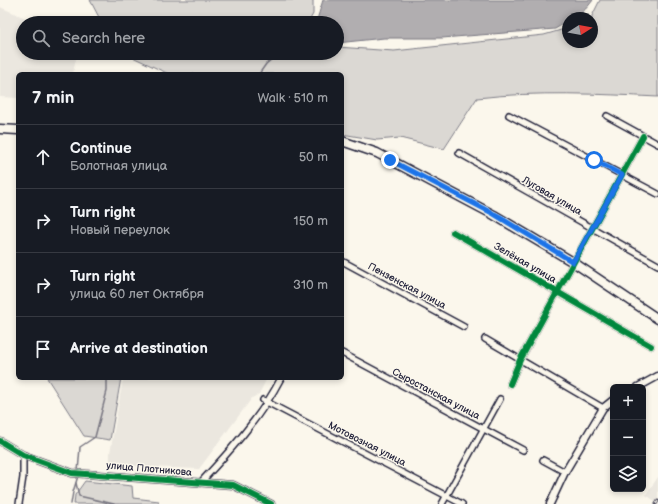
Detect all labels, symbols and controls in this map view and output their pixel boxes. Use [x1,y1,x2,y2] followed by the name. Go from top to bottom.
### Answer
[562,12,598,48] north arrow
[16,16,344,60] search box
[30,27,52,49] icon: search
[62,29,145,48] text: Search here
[32,88,74,108] text: 7 min
[257,90,328,106] text: Walk · 510 m
[70,139,132,158] text: Continue
[32,146,54,168] icon: ahead
[299,149,328,165] text: 50 m
[381,151,399,169] route end
[585,151,603,169] route start
[70,158,167,174] text: Болотная улица
[519,174,584,218] street label: Луговая улица
[70,203,135,222] text: Turn right
[32,210,54,232] icon: right
[294,213,328,229] text: 150 m
[70,222,170,238] text: Новый переулок
[492,240,558,286] street label: Зелёная улица
[366,260,448,312] street label: Пензенская улица
[70,267,135,286] text: Turn right
[32,274,54,296] icon: right
[293,277,328,293] text: 310 m
[70,286,204,302] text: улица 60 лет Октября
[32,338,54,360] icon: arrive
[70,339,208,358] text: Arrive at destination
[390,366,482,422] street label: Сыростанская улица
[610,384,646,492] map controls
[610,384,646,420] button: +
[326,419,408,469] street label: Мотовозная улица
[610,420,646,456] button: −
[610,456,646,492] button: layers
[106,459,192,479] street label: улица Плотникова

